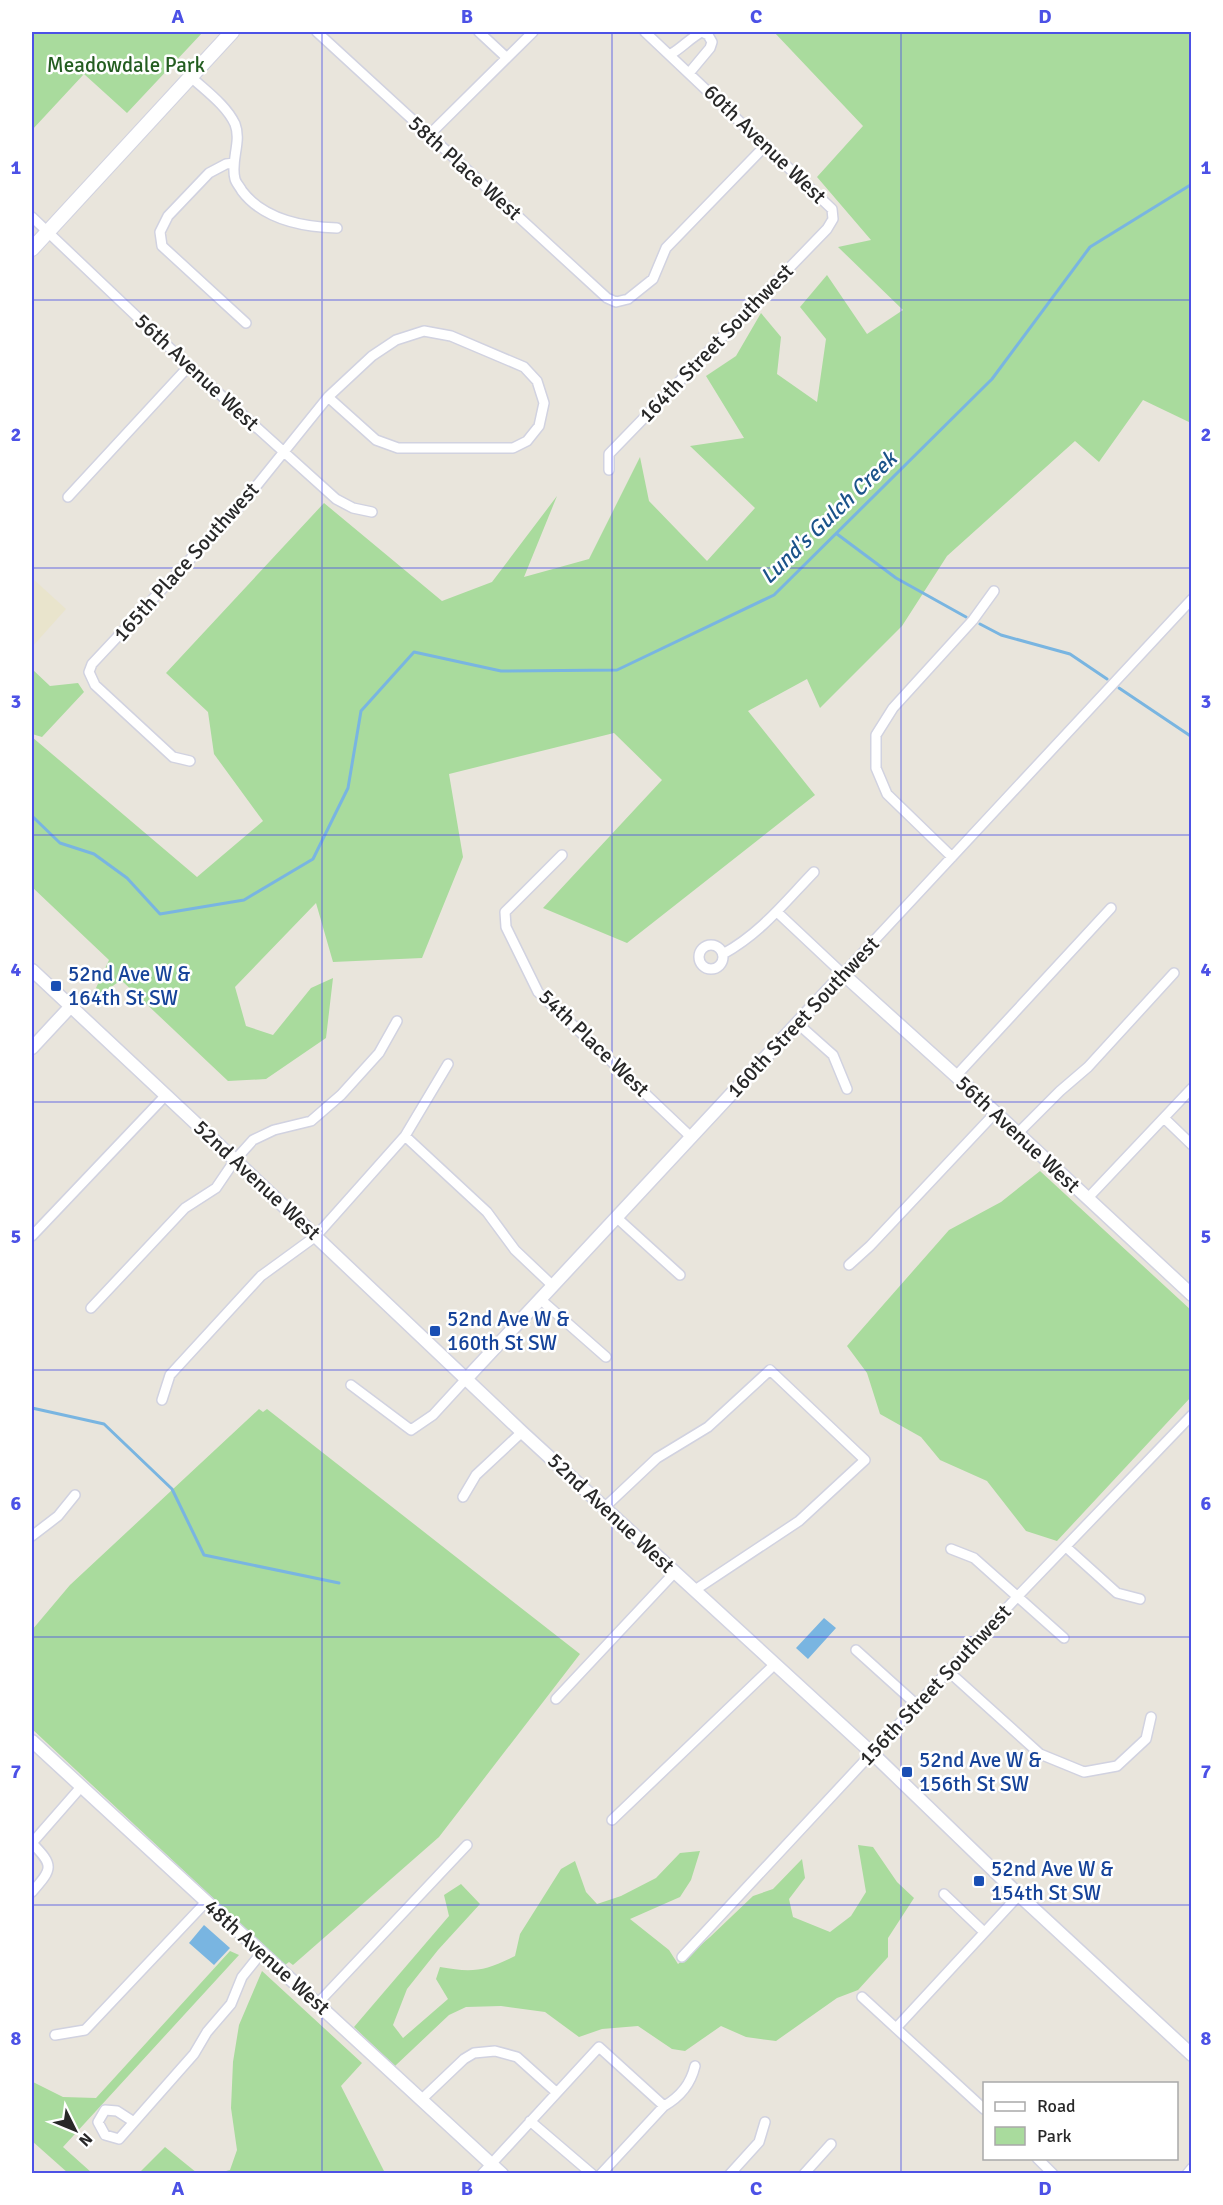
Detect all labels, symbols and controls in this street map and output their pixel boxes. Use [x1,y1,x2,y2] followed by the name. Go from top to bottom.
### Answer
[172,4,185,29] text: A
[461,4,473,29] text: B
[750,4,762,29] text: C
[1038,4,1052,29] text: D
[47,52,206,78] park label: Meadowdale Park
[698,79,832,209] street label: 60th Avenue West
[403,110,527,226] street label: 58th Place West
[11,155,22,180] text: 1
[1201,155,1212,180] text: 1
[633,258,799,428] street label: 164th Street Southwest
[129,308,265,436] street label: 56th Avenue West
[11,422,21,447] text: 2
[1201,422,1211,447] text: 2
[754,444,904,589] water label: Lund's Gulch Creek
[108,477,264,647] street label: 165th Place Southwest
[11,689,21,714] text: 3
[1201,689,1211,714] text: 3
[721,931,885,1103] street label: 160th Street Southwest
[11,957,22,982] text: 4
[1201,957,1212,982] text: 4
[68,961,190,1011] place label: 52nd Ave W & 164th St SW
[49,979,63,993] marker: 52nd Ave W & 164th St SW
[533,984,655,1102] street label: 54th Place West
[950,1070,1086,1198] street label: 56th Avenue West
[188,1114,326,1246] street label: 52nd Avenue West
[11,1224,21,1249] text: 5
[1201,1224,1211,1249] text: 5
[447,1306,569,1356] place label: 52nd Ave W & 160th St SW
[428,1324,442,1338] marker: 52nd Ave W & 160th St SW
[542,1447,680,1579] street label: 52nd Avenue West
[11,1491,22,1516] text: 6
[1201,1491,1212,1516] text: 6
[853,1599,1017,1771] street label: 156th Street Southwest
[919,1747,1041,1797] place label: 52nd Ave W & 156th St SW
[11,1759,22,1784] text: 7
[1201,1759,1212,1784] text: 7
[900,1765,914,1779] marker: 52nd Ave W & 156th St SW
[991,1856,1113,1906] place label: 52nd Ave W & 154th St SW
[972,1874,986,1888] marker: 52nd Ave W & 154th St SW
[199,1894,335,2020] street label: 48th Avenue West
[11,2026,22,2051] text: 8
[1201,2026,1212,2051] text: 8
[983,2082,1178,2160] legend
[1037,2095,1076,2117] text: Road
[45,2100,105,2160] north arrow
[1037,2125,1072,2147] text: Park
[74,2129,96,2150] text: N
[172,2176,185,2201] text: A
[461,2176,473,2201] text: B
[750,2176,762,2201] text: C
[1038,2176,1052,2201] text: D

